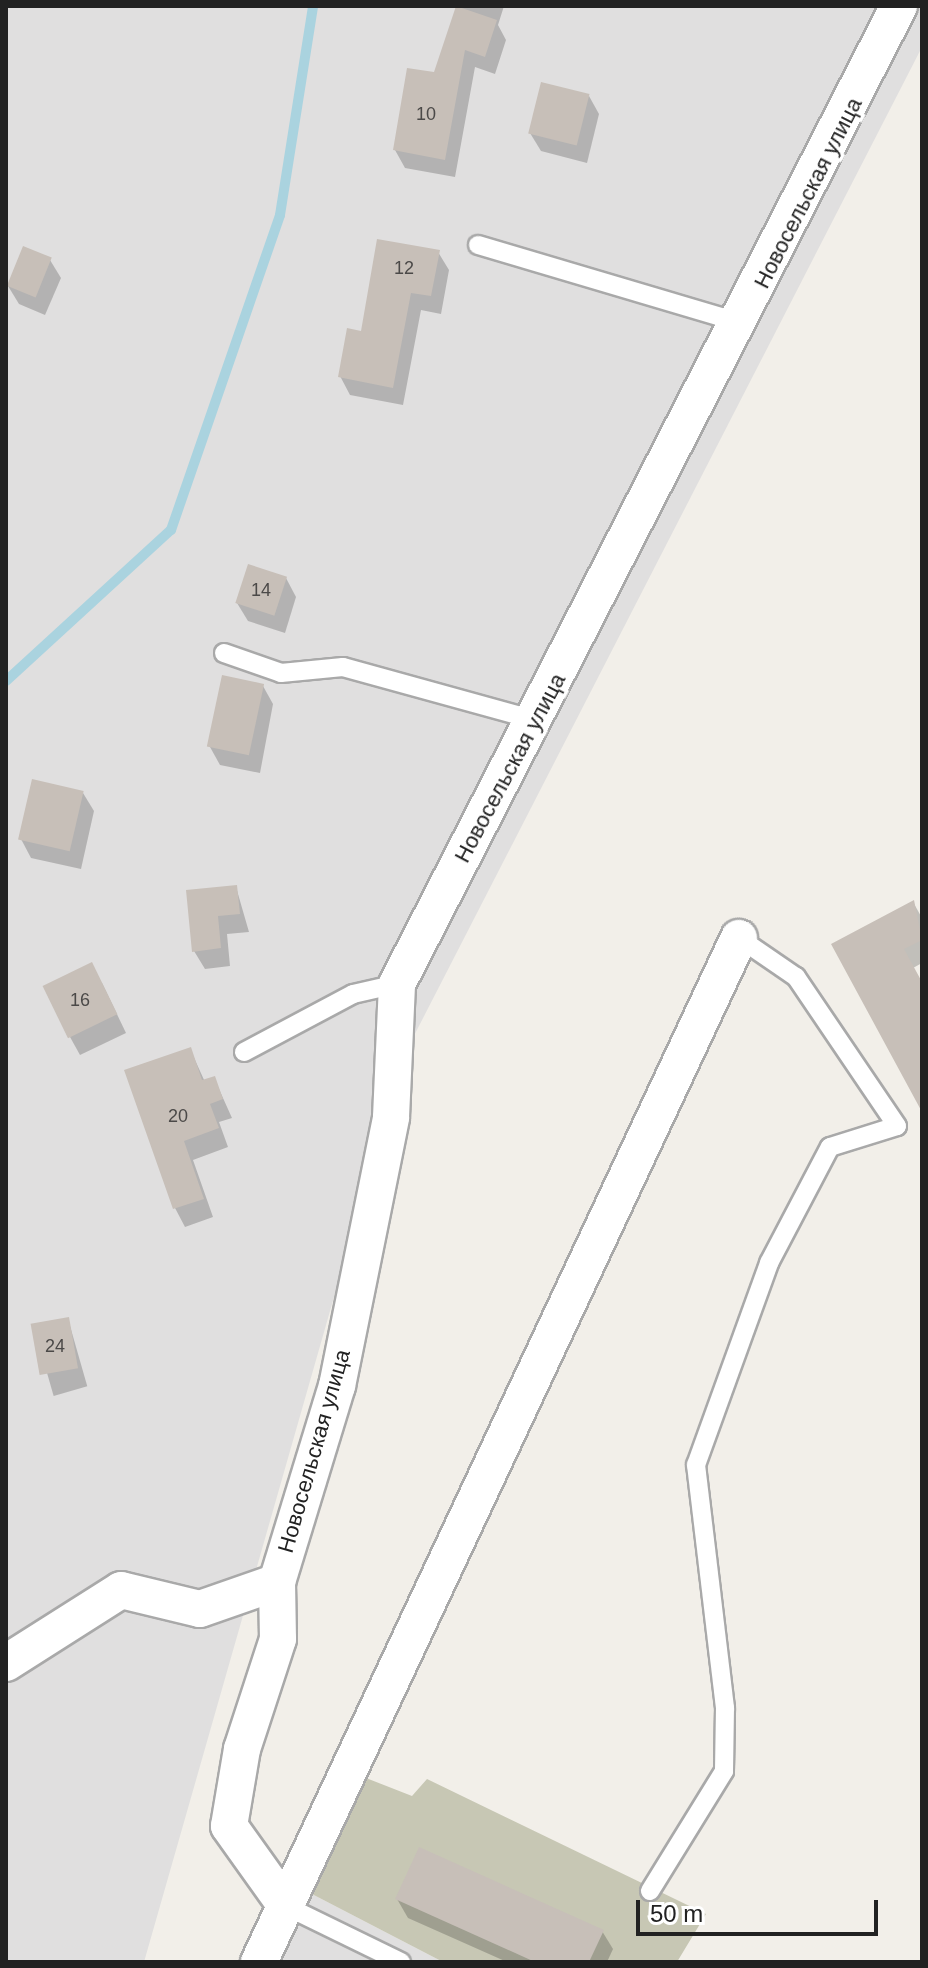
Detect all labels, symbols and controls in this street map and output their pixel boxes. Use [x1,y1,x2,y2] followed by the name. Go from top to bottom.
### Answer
[748,93,868,293] street label: Новосельская улица
[416,103,436,125] house number: 10
[394,257,414,279] house number: 12
[251,579,271,601] house number: 14
[449,669,571,867] street label: Новосельская улица
[70,989,90,1011] house number: 16
[168,1105,188,1127] house number: 20
[45,1335,65,1357] house number: 24
[272,1346,356,1556] street label: Новосельская улица
[640,1884,882,1934] scale bar
[650,1900,703,1927] text: 50 m

